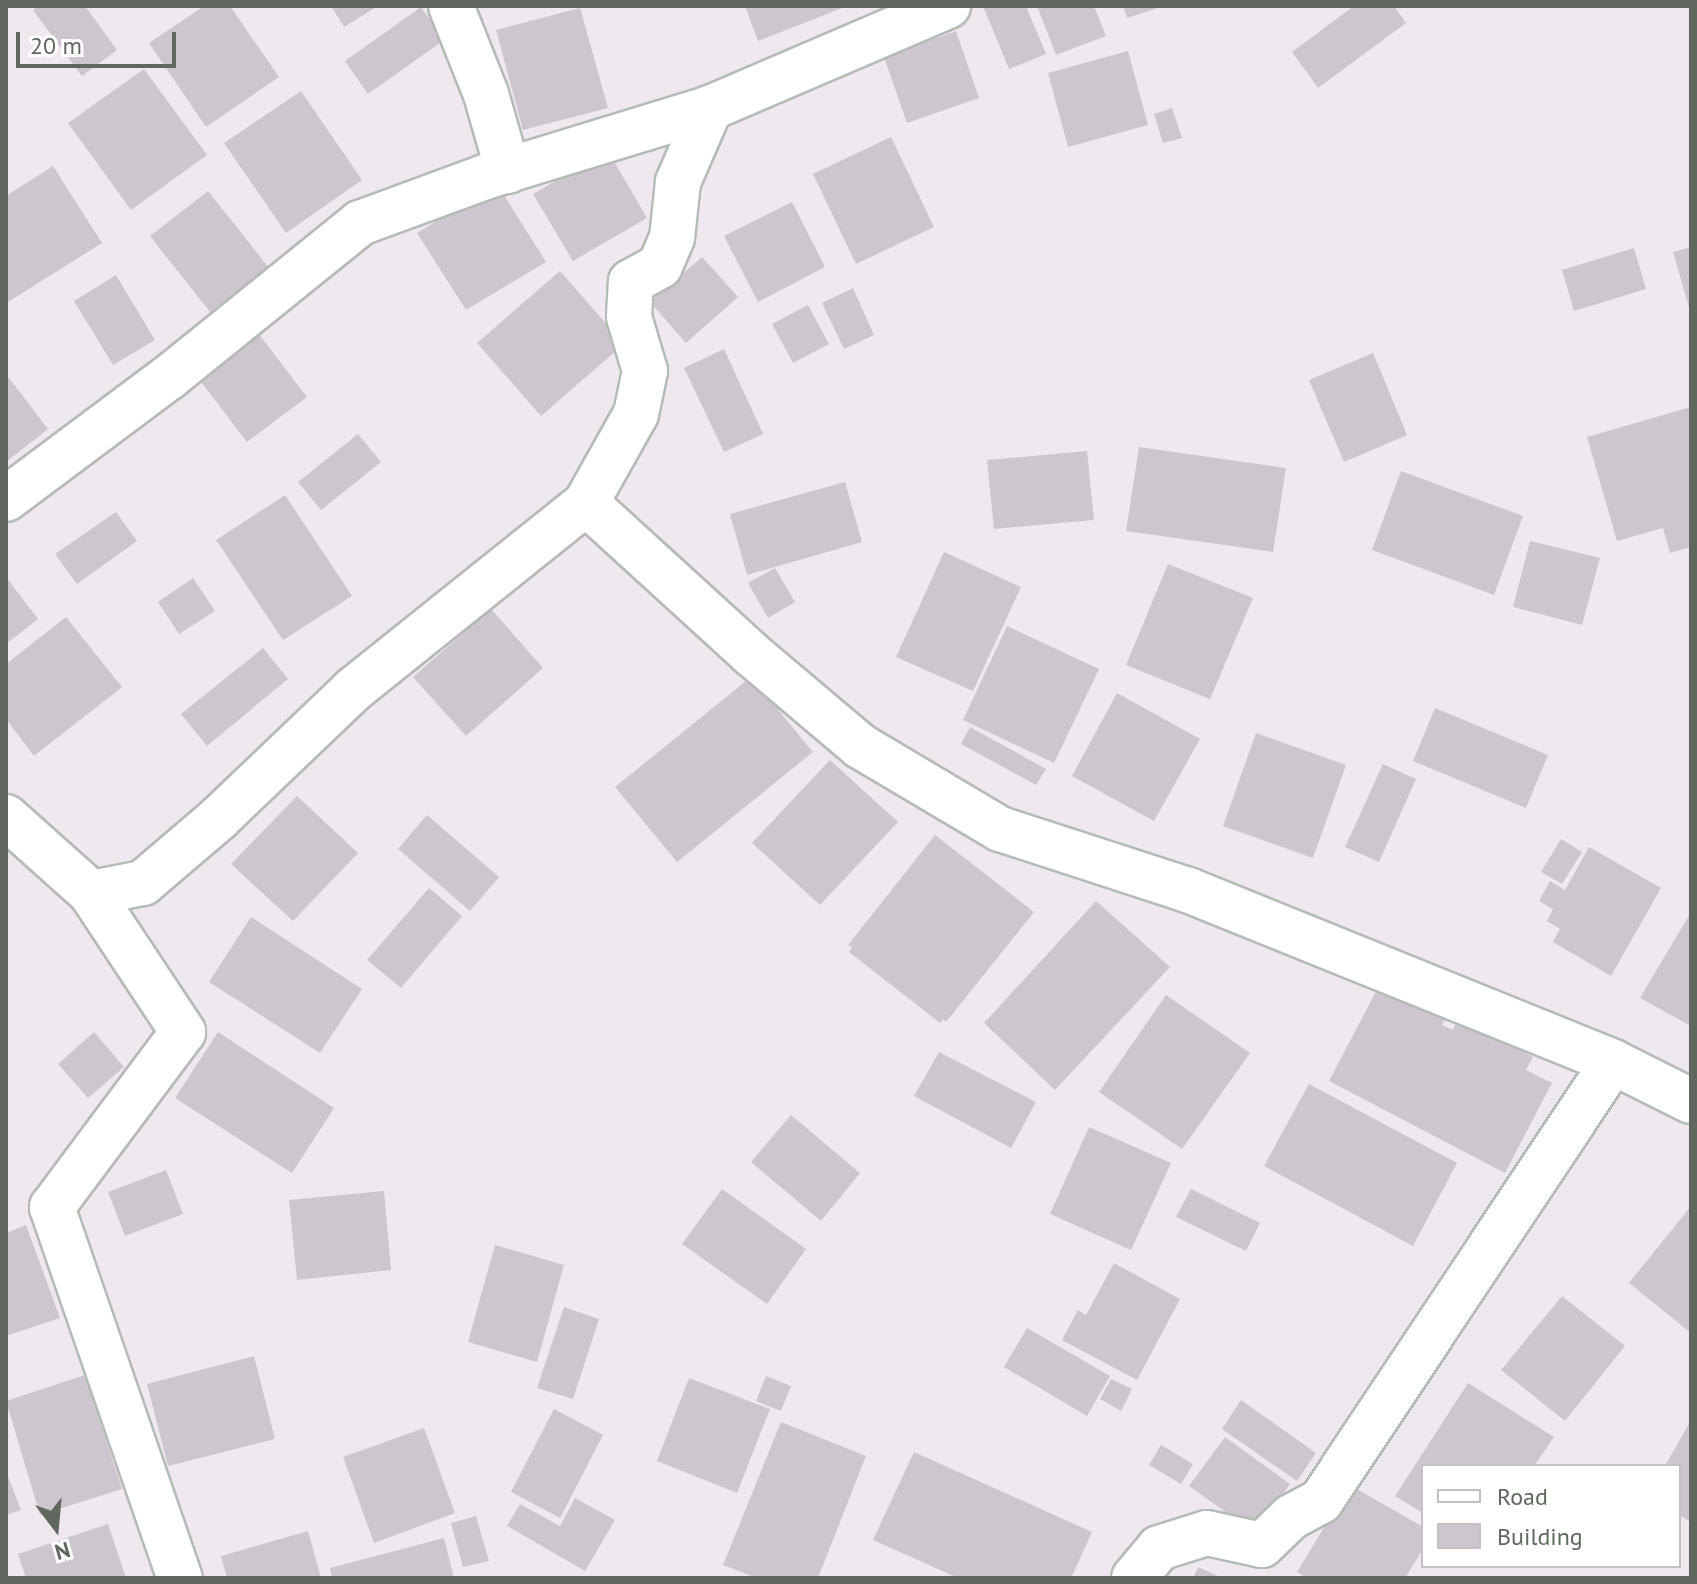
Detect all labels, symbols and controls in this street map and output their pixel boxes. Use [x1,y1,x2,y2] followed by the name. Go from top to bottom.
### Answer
[20,16,180,66] scale bar
[30,30,82,61] text: 20 m
[1421,1464,1681,1568] legend
[1497,1481,1548,1512] text: Road
[16,1488,96,1568] north arrow
[1497,1521,1583,1552] text: Building
[52,1536,73,1567] text: N

